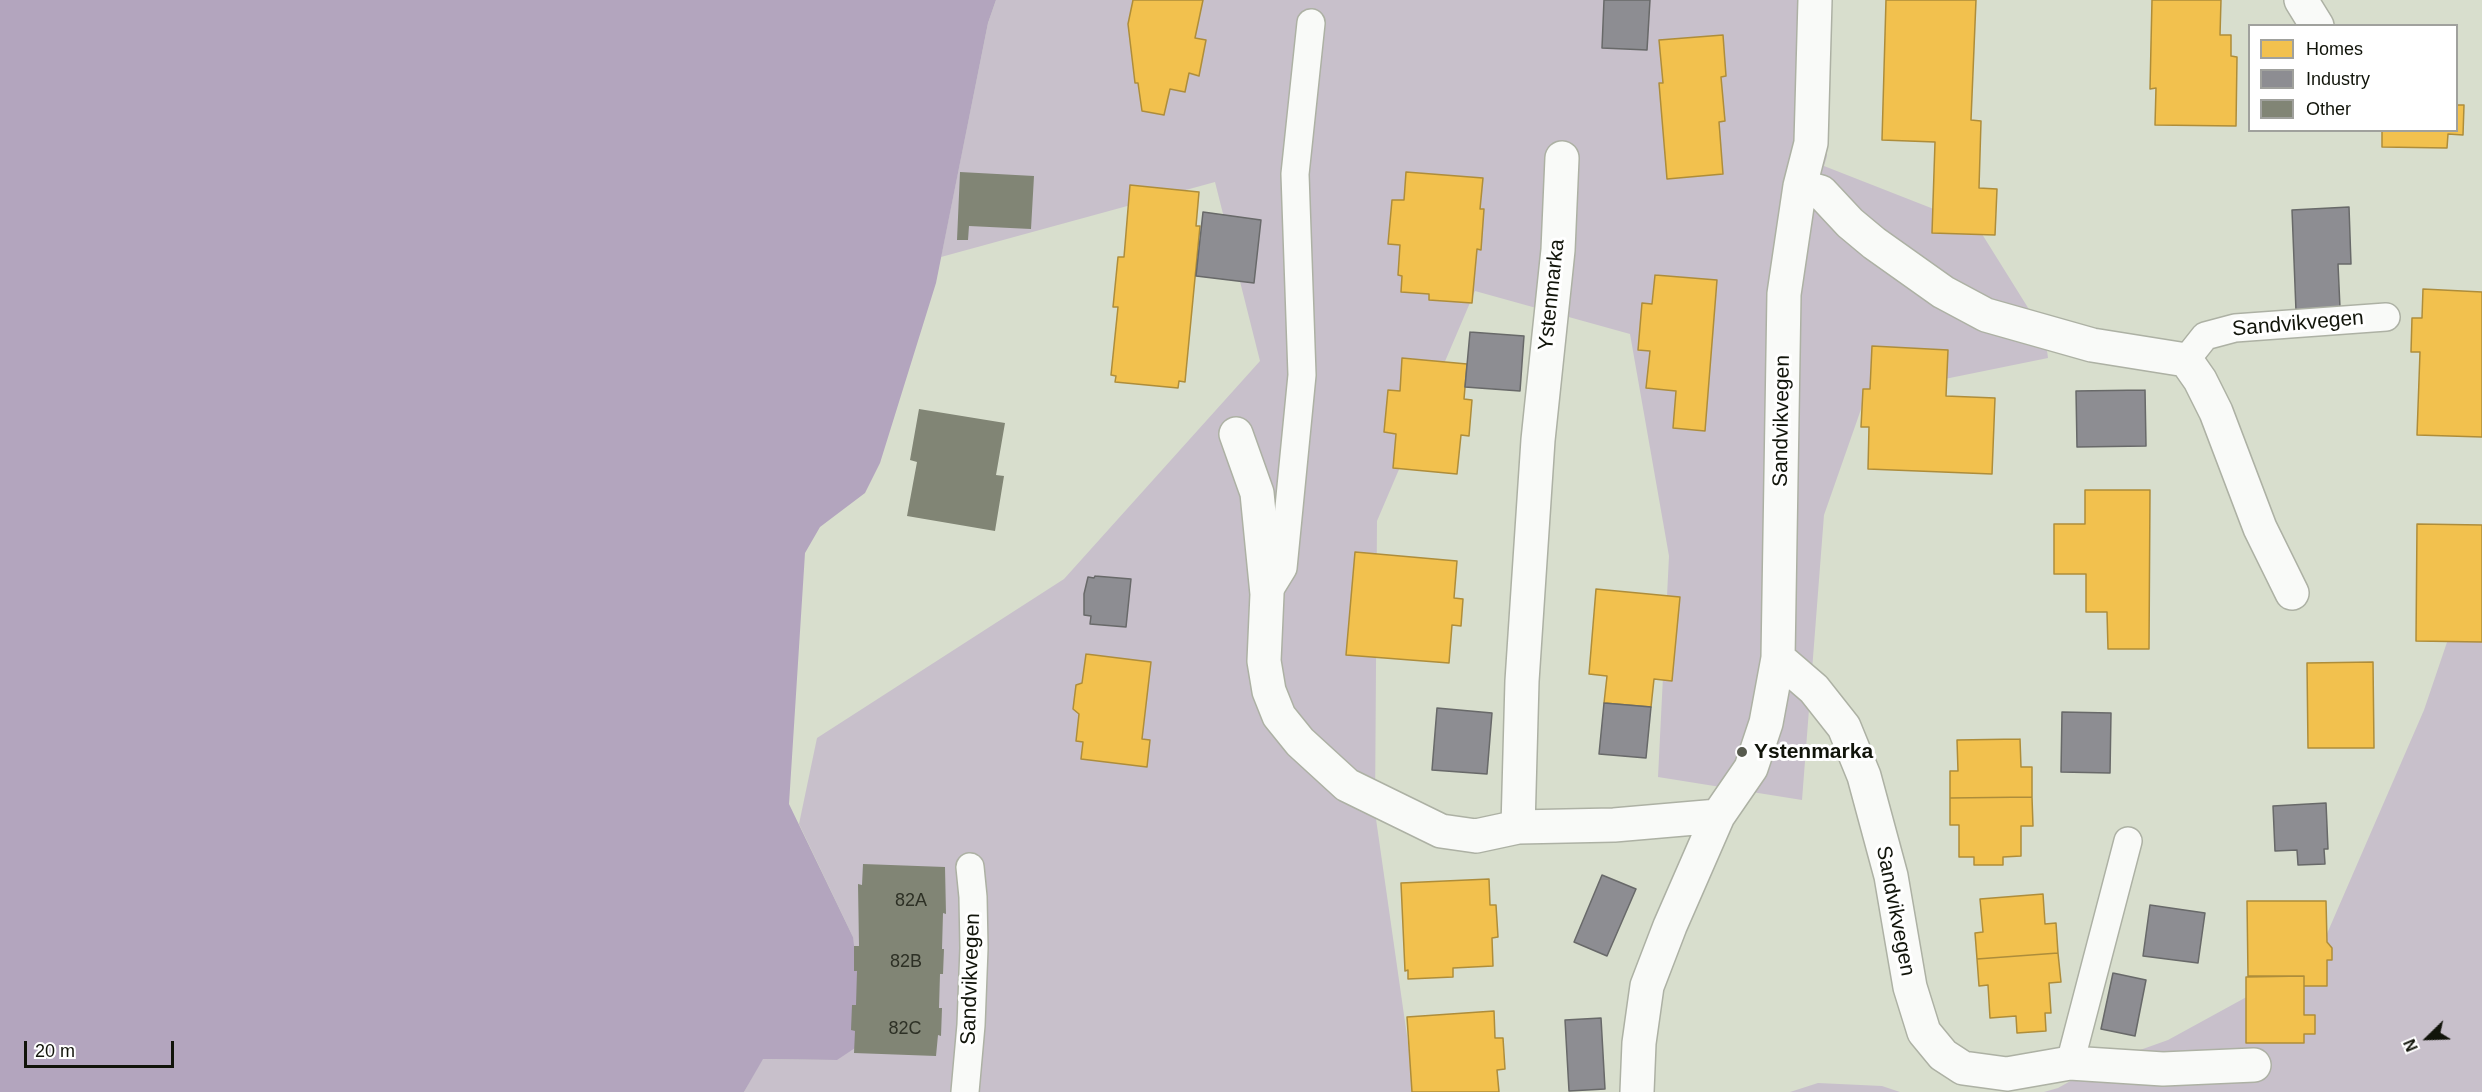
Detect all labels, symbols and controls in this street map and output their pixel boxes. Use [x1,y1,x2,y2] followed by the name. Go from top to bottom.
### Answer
[2248,24,2458,132] legend
[2306,39,2363,59] text: Homes
[2306,69,2370,89] text: Industry
[2306,99,2351,119] text: Other
[1534,238,1570,352] street label: Ystenmarka
[2231,306,2365,342] street label: Sandvikvegen
[1768,355,1796,487] street label: Sandvikvegen
[1754,739,1873,765] place label: Ystenmarka
[1735,745,1749,759] marker: Ystenmarka
[1870,844,1920,978] street label: Sandvikvegen
[895,890,927,912] house number: 82A
[956,913,986,1045] street label: Sandvikvegen
[890,951,922,973] house number: 82B
[2398,1008,2458,1068] north arrow
[888,1018,922,1040] house number: 82C
[27,1029,177,1067] scale bar
[2401,1037,2421,1054] text: N
[35,1041,75,1061] text: 20 m

